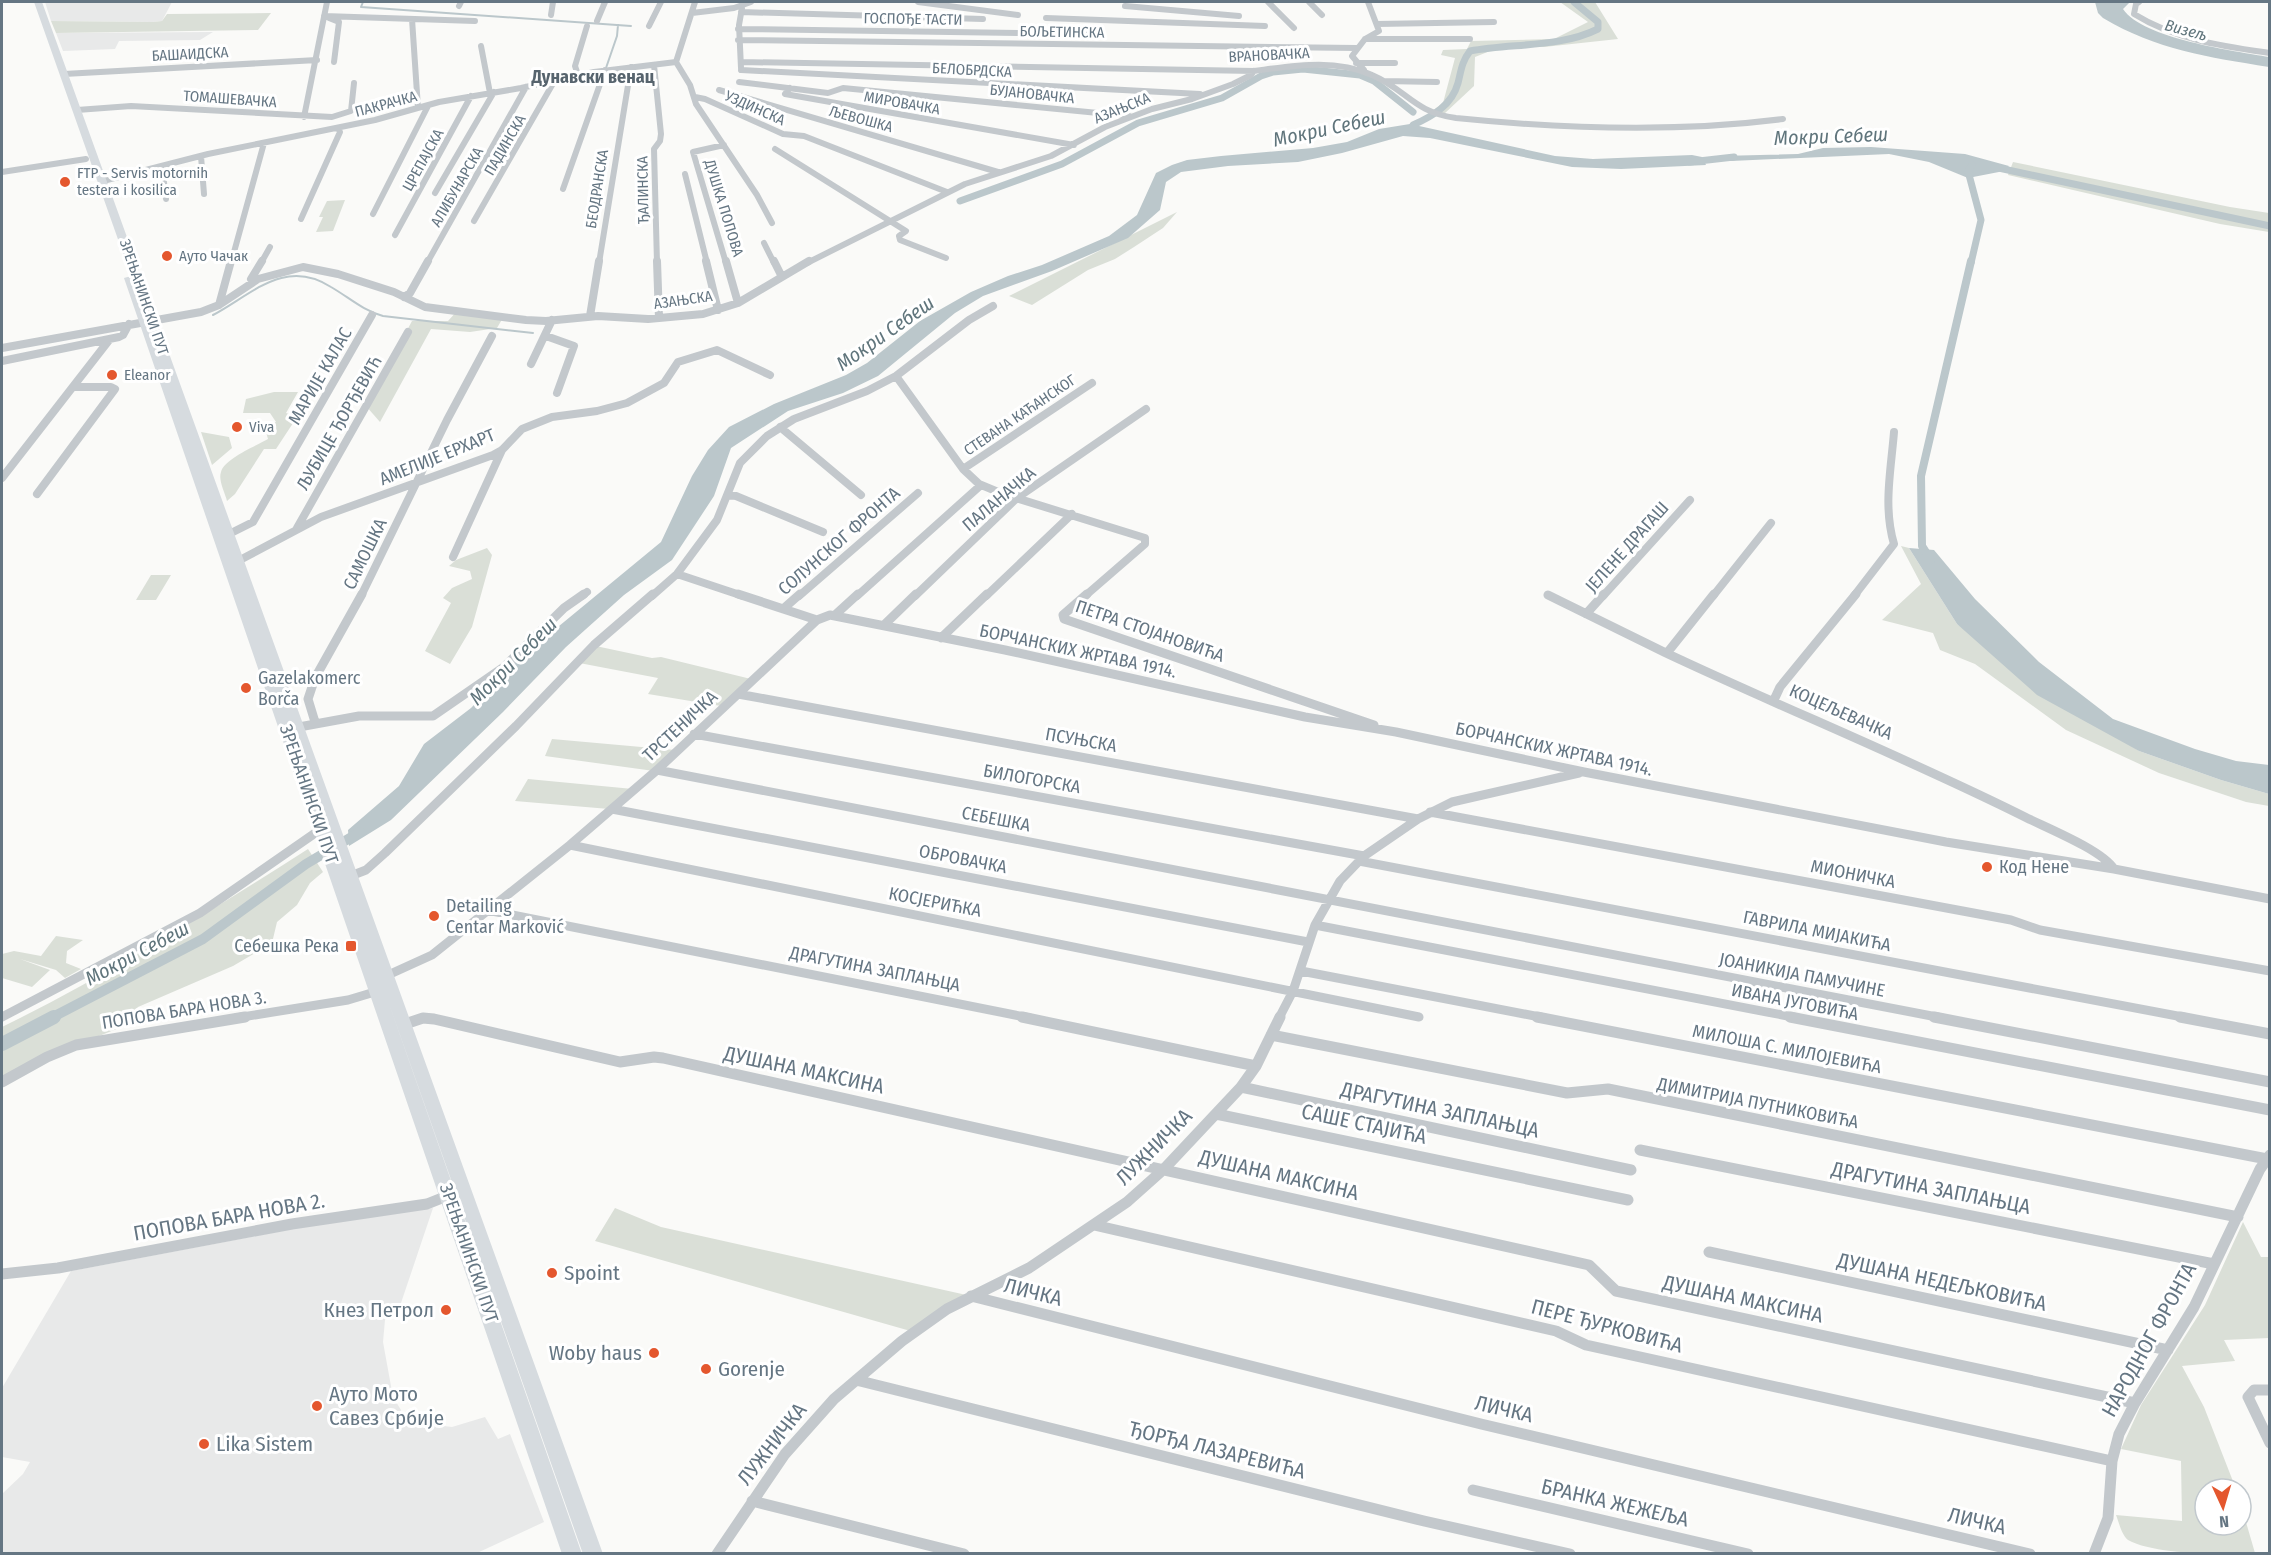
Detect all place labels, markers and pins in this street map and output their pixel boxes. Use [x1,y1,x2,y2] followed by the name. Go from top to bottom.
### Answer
[77,164,208,199] place label: FTP - Servis motornih testera i kosilica
[58,175,72,189] marker: FTP - Servis motornih testera i kosilica
[179,247,248,265] place label: Ауто Чачак
[160,249,174,263] marker: Ауто Чачак
[124,366,171,384] place label: Eleanor
[105,368,119,382] marker: Eleanor
[249,418,274,436] place label: Viva
[230,420,244,434] marker: Viva
[258,667,361,710] place label: Gazelakomerc Borča
[239,681,253,695] marker: Gazelakomerc Borča
[1999,856,2069,878] place label: Код Нене
[1980,860,1994,874] marker: Код Нене
[446,895,564,938] place label: Detailing Centar Marković
[427,909,441,923] marker: Detailing Centar Marković
[234,935,339,957] place label: Себешка Река
[344,939,358,953] marker: Себешка Река
[564,1260,620,1286] place label: Spoint
[545,1266,559,1280] marker: Spoint
[324,1297,434,1323] place label: Кнез Петрол
[439,1303,453,1317] marker: Кнез Петрол
[549,1340,642,1366] place label: Woby haus
[647,1346,661,1360] marker: Woby haus
[718,1356,785,1382] place label: Gorenje
[699,1362,713,1376] marker: Gorenje
[329,1381,444,1431] place label: Ауто Мото Савез Србије
[310,1399,324,1413] marker: Ауто Мото Савез Србије
[216,1431,313,1457] place label: Lika Sistem
[197,1437,211,1451] marker: Lika Sistem

